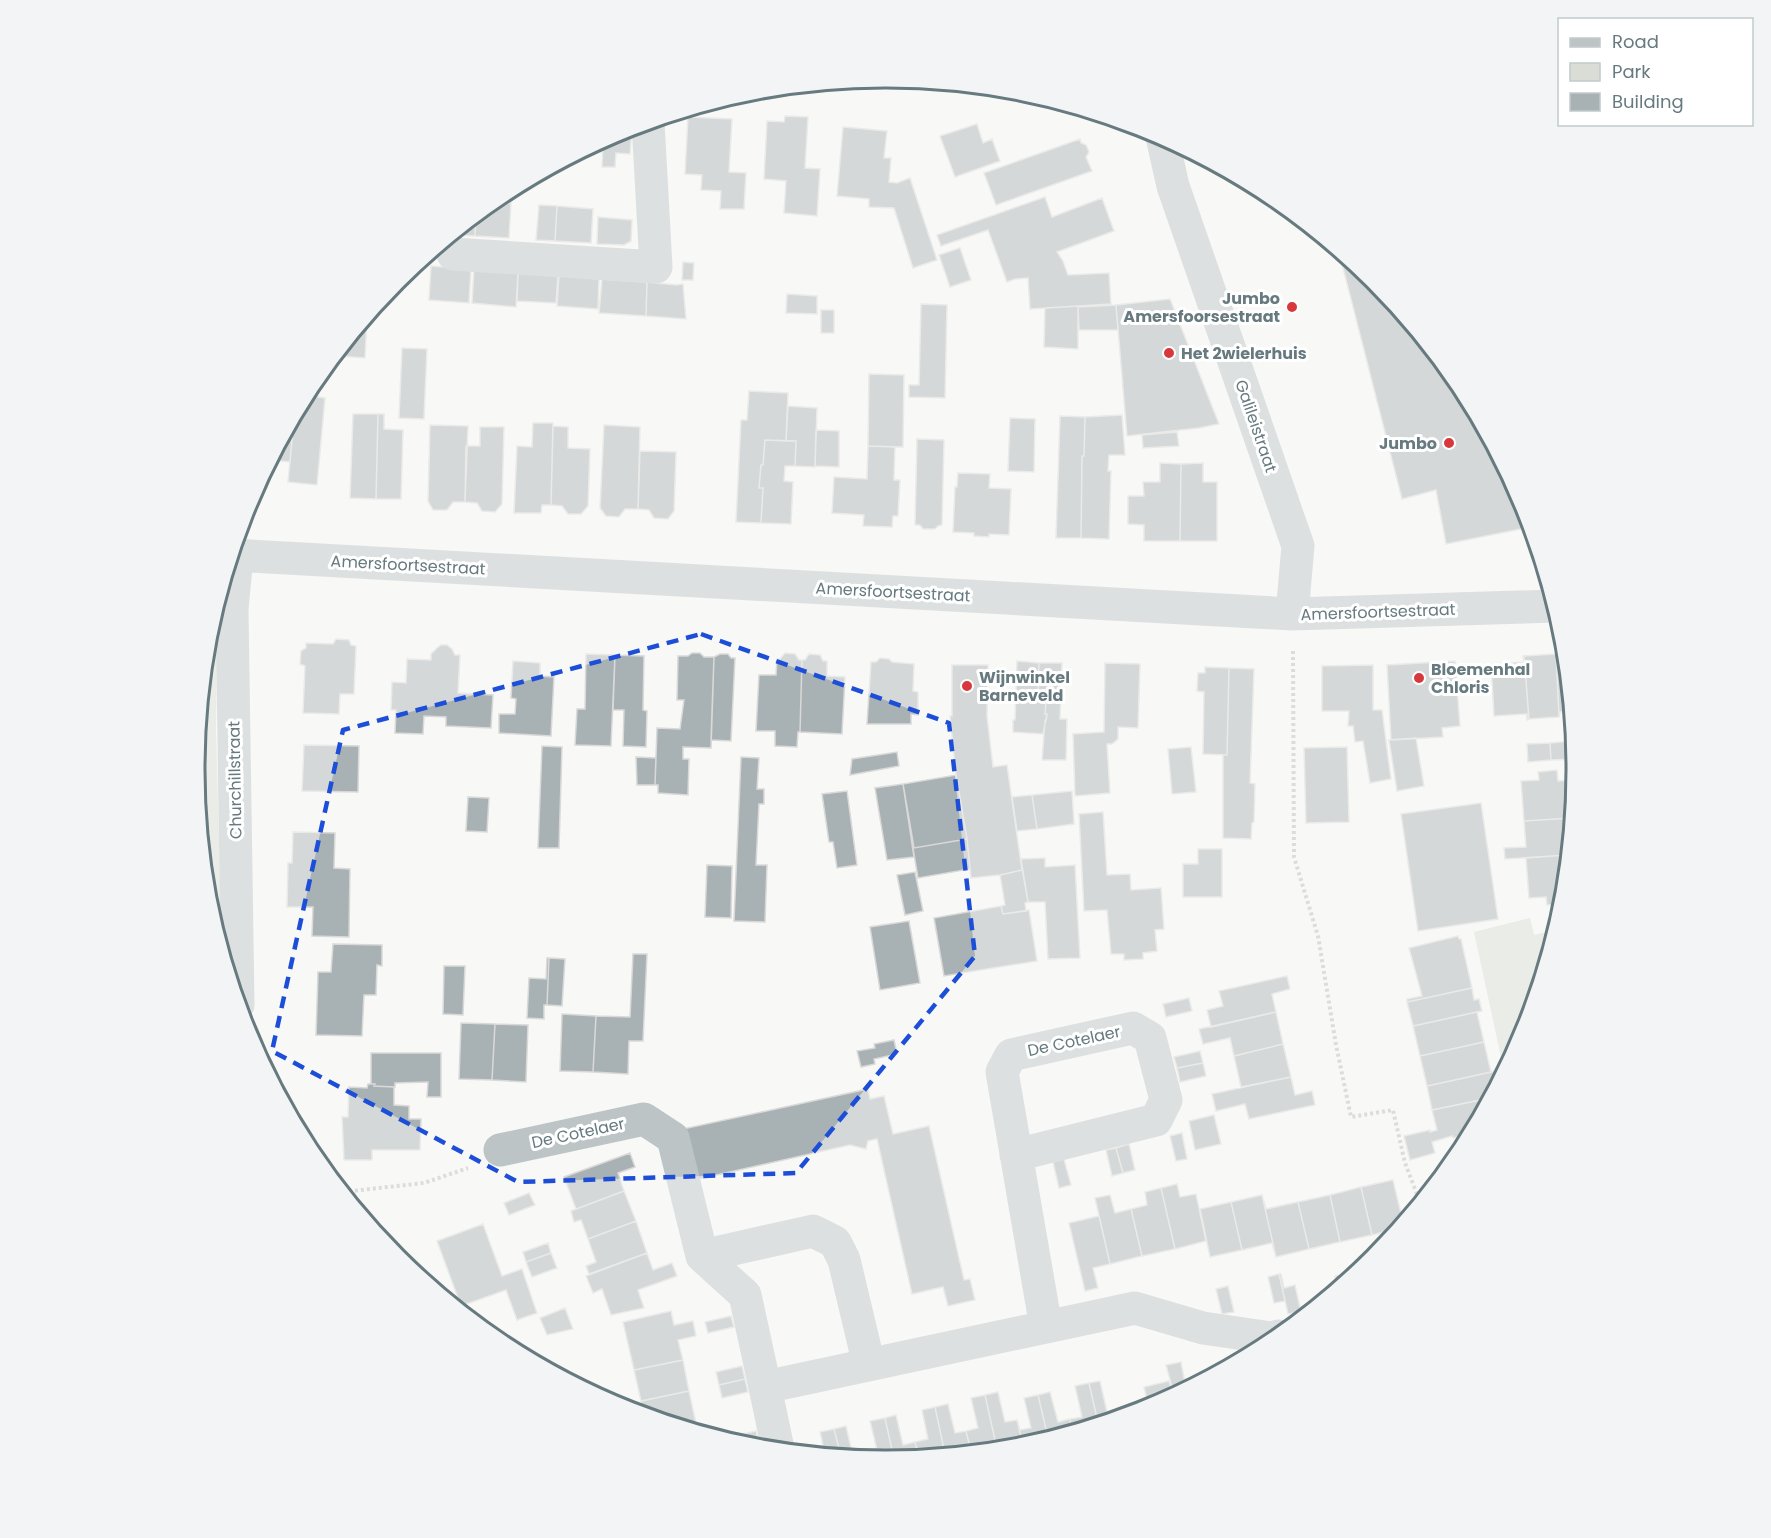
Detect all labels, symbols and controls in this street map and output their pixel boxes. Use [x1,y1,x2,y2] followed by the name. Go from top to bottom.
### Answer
[1558,18,1753,126] legend
[1612,29,1659,54] text: Road
[1612,59,1651,84] text: Park
[1612,89,1684,114] text: Building
[1123,287,1280,328] place label: Jumbo Amersfoorsestraat
[1285,300,1299,314] marker: Jumbo Amersfoorsestraat
[1181,342,1307,365] place label: Het 2wielerhuis
[1162,346,1176,360] marker: Het 2wielerhuis
[1229,377,1283,476] street label: Galileistraat
[1379,432,1437,455] place label: Jumbo
[1442,436,1456,450] marker: Jumbo
[330,549,486,581] street label: Amersfoortsestraat
[815,576,971,608] street label: Amersfoortsestraat
[1300,598,1456,626] street label: Amersfoortsestraat
[1431,658,1530,699] place label: Bloemenhal Chloris
[979,666,1070,707] place label: Wijnwinkel Barneveld
[1412,671,1426,685] marker: Bloemenhal Chloris
[960,679,974,693] marker: Wijnwinkel Barneveld
[222,721,248,839] street label: Churchillstraat
[1025,1020,1123,1062] street label: De Cotelaer
[529,1112,627,1154] street label: De Cotelaer

